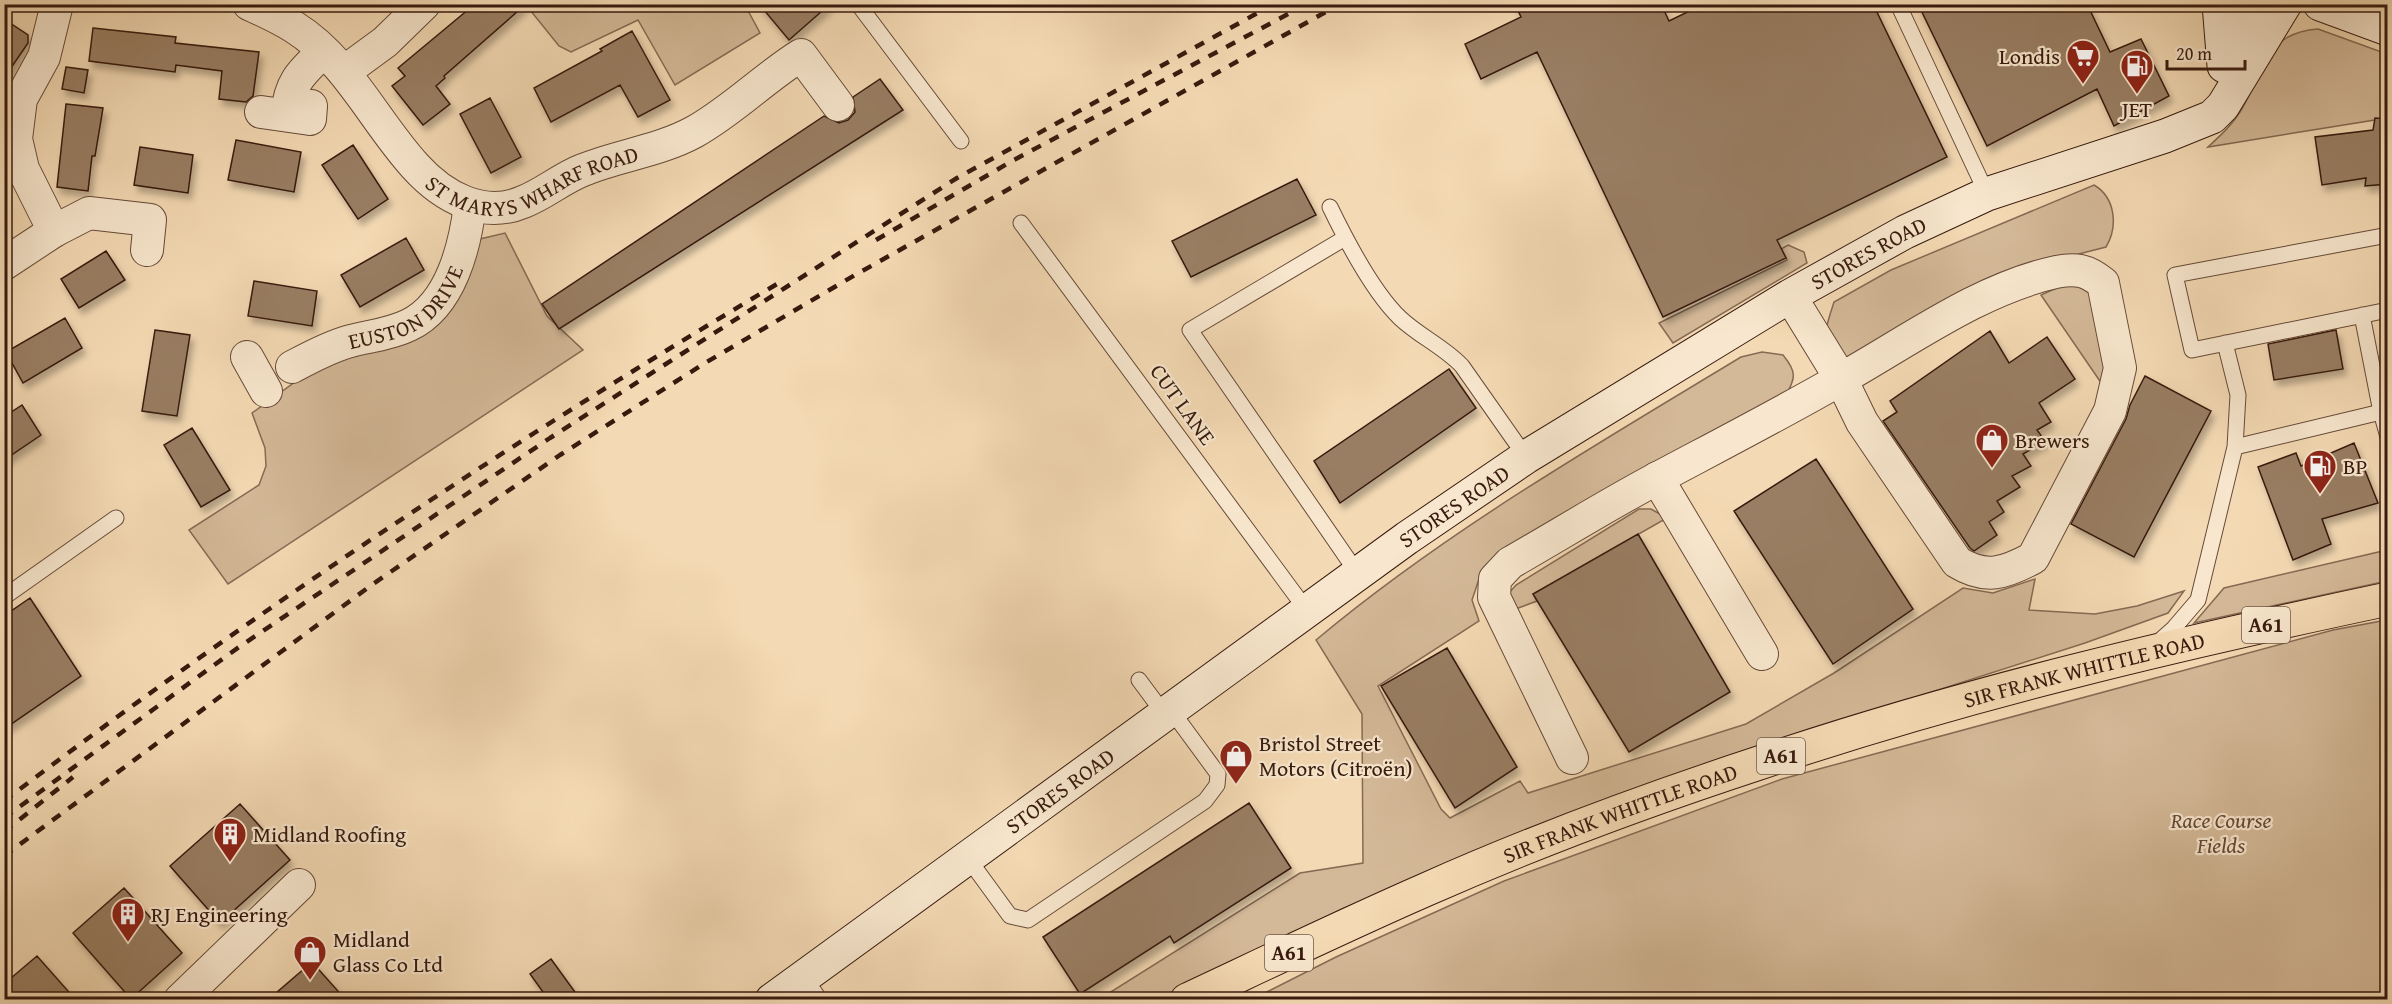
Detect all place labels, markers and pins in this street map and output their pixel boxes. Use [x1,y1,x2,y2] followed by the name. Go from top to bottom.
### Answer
[2065,38,2101,85] supermarket icon: Londis
[1999,40,2060,72] place label: Londis
[2119,48,2155,95] fuel station icon: JET
[2119,93,2152,125] place label: JET
[1974,422,2010,469] shop icon: Brewers
[2015,424,2090,456] place label: Brewers
[2302,448,2338,495] fuel station icon: BP
[2343,450,2367,482] place label: BP
[1259,727,1413,784] place label: Bristol Street Motors (Citroën)
[1218,738,1254,785] shop icon: Bristol Street Motors (Citroën)
[212,816,248,863] building icon: Midland Roofing
[253,818,406,850] place label: Midland Roofing
[110,896,146,943] building icon: RJ Engineering
[151,898,288,930] place label: RJ Engineering
[333,923,443,980] place label: Midland Glass Co Ltd
[292,934,328,981] shop icon: Midland Glass Co Ltd

